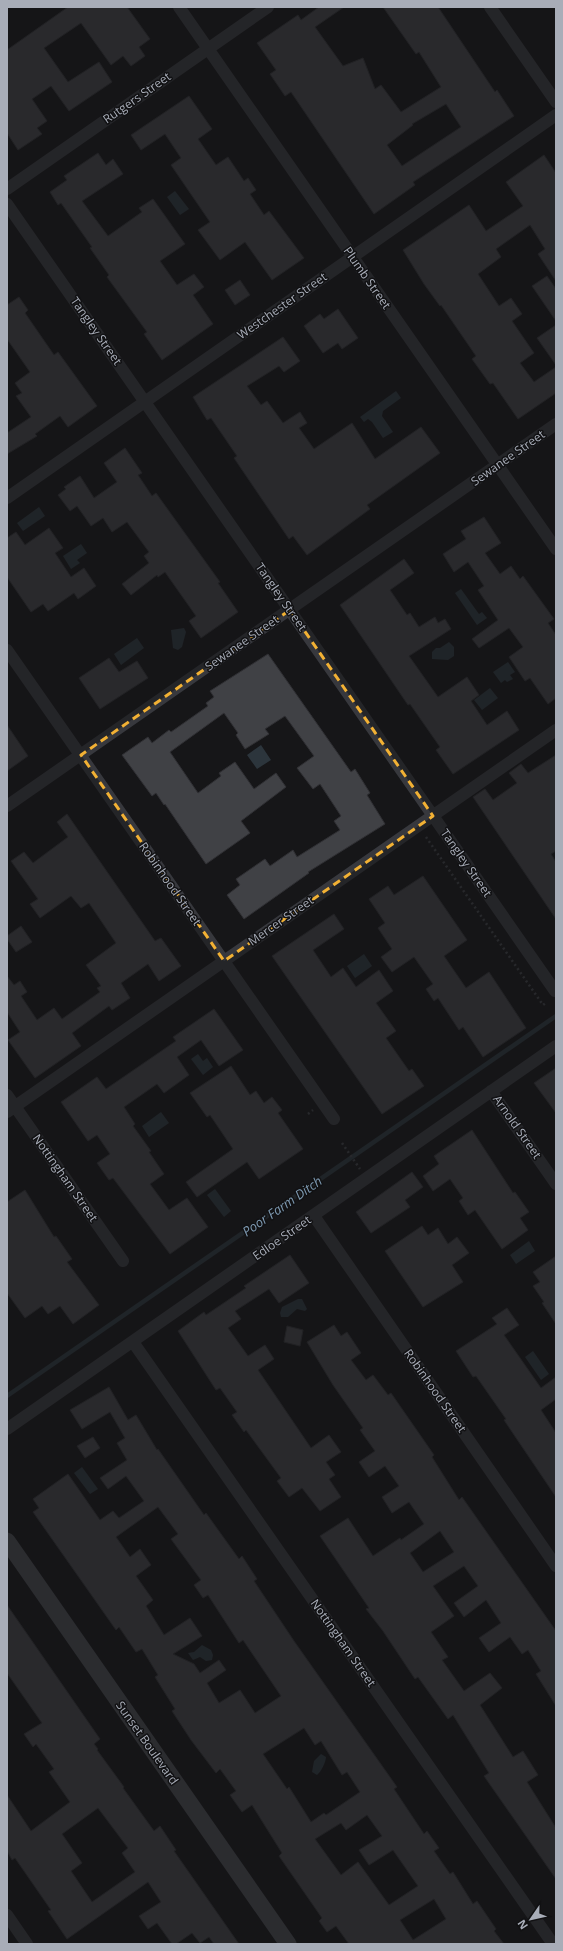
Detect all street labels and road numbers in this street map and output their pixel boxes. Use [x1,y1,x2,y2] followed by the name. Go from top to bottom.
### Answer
[99,68,174,127] street label: Rutgers Street
[340,243,395,312] street label: Plumb Street
[233,268,330,343] street label: Westchester Street
[67,293,126,368] street label: Tangley Street
[467,426,548,489] street label: Sewanee Street
[252,559,311,634] street label: Tangley Street
[201,611,282,674] street label: Sewanee Street
[437,825,496,900] street label: Tangley Street
[135,839,206,929] street label: Robinhood Street
[245,892,317,949] street label: Mercer Street
[489,1091,546,1162] street label: Arnold Street
[29,1130,102,1225] street label: Nottingham Street
[249,1211,314,1264] street label: Edloe Street
[400,1346,471,1436] street label: Robinhood Street
[307,1595,380,1690] street label: Nottingham Street
[112,1698,183,1788] street label: Sunset Boulevard

